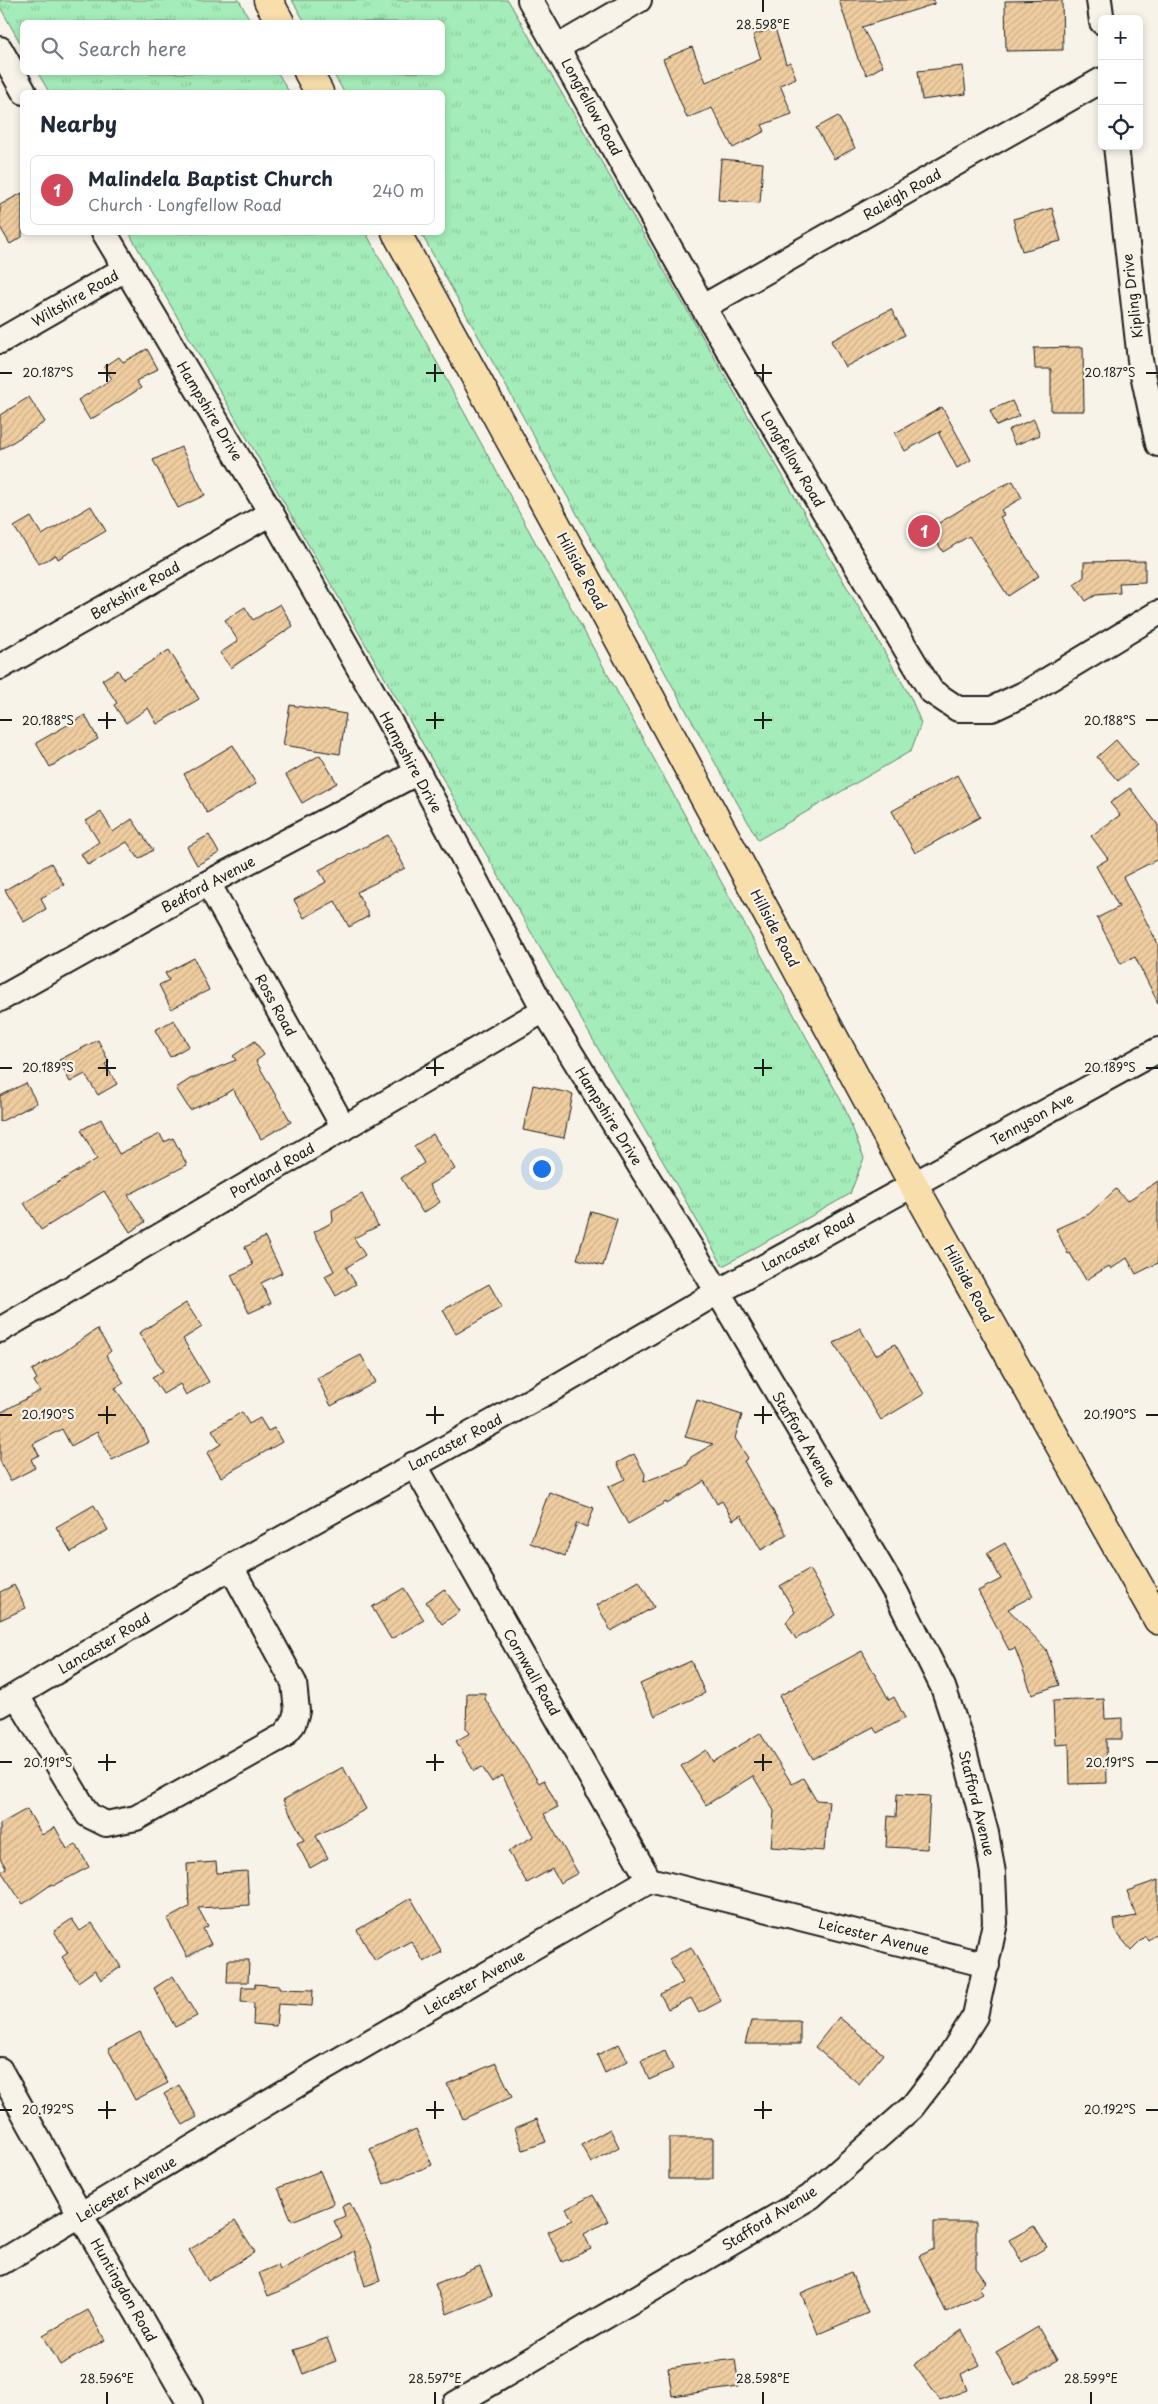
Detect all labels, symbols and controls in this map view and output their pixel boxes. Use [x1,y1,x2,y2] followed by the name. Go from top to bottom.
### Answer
[736,15,790,33] text: 28.598°E
[1098,15,1143,150] map controls
[1098,15,1143,60] button: +
[20,20,445,75] search box
[38,34,66,62] icon: search
[78,34,187,62] text: Search here
[556,54,628,160] street label: Longfellow Road
[1098,60,1143,105] button: −
[1098,105,1143,150] button: locate
[40,107,117,139] text: Nearby
[859,163,945,225] street label: Raleigh Road
[88,164,333,192] text: Malindela Baptist Church
[53,178,61,202] text: 1
[372,178,424,202] text: 240 m
[88,192,282,216] text: Church · Longfellow Road
[1116,253,1148,339] street label: Kipling Drive
[27,264,123,332] street label: Wiltshire Road
[172,357,248,465] street label: Hampshire Drive
[23,363,73,381] text: 20.187°S
[1085,363,1135,381] text: 20.187°S
[756,407,830,511] street label: Longfellow Road
[908,512,940,550] pin: 1
[552,528,612,614] street label: Hillside Road
[86,556,184,624] street label: Berkshire Road
[375,708,447,816] street label: Hampshire Drive
[22,711,74,729] text: 20.188°S
[1084,711,1136,729] text: 20.188°S
[157,850,259,918] street label: Bedford Avenue
[746,885,805,971] street label: Hillside Road
[250,970,302,1040] street label: Ross Road
[22,1058,74,1076] text: 20.189°S
[1084,1058,1136,1076] text: 20.189°S
[570,1063,648,1169] street label: Hampshire Drive
[987,1088,1077,1150] street label: Tennyson Ave
[226,1137,318,1203] street label: Portland Road
[529,1156,555,1182] your location
[757,1208,859,1276] street label: Lancaster Road
[939,1240,999,1326] street label: Hillside Road
[767,1387,841,1491] street label: Stafford Avenue
[22,1405,74,1423] text: 20.190°S
[1084,1405,1136,1423] text: 20.190°S
[404,1408,506,1476] street label: Lancaster Road
[54,1607,154,1679] street label: Lancaster Road
[498,1624,566,1720] street label: Cornwall Road
[954,1748,1000,1858] street label: Stafford Avenue
[24,1753,72,1771] text: 20.191°S
[1086,1753,1134,1771] text: 20.191°S
[816,1912,932,1960] street label: Leicester Avenue
[420,1944,529,2020] street label: Leicester Avenue
[22,2100,74,2118] text: 20.192°S
[1084,2100,1136,2118] text: 20.192°S
[72,2151,180,2227] street label: Leicester Avenue
[718,2180,821,2256] street label: Stafford Avenue
[86,2234,162,2346] street label: Huntingdon Road
[80,2369,134,2387] text: 28.596°E
[408,2369,462,2387] text: 28.597°E
[736,2369,790,2387] text: 28.598°E
[1064,2369,1118,2387] text: 28.599°E

